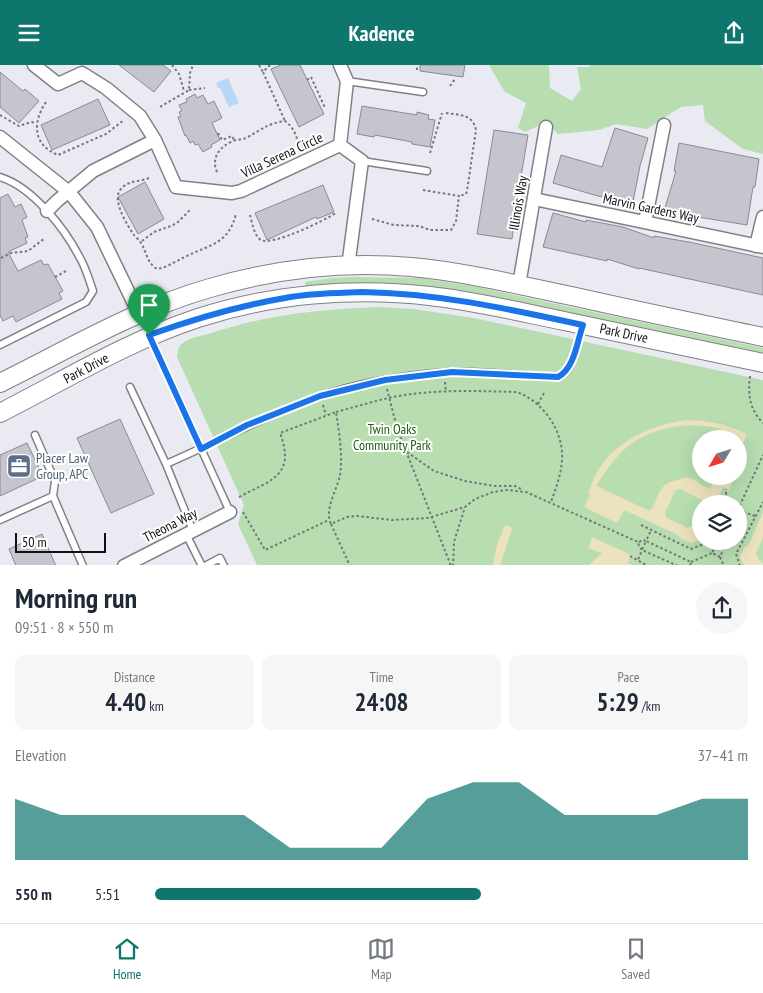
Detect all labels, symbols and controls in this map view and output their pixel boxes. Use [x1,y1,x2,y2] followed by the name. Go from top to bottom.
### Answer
[15,19,43,47] icon: menu
[348,19,415,47] text: Kadence
[720,19,748,47] icon: share
[237,128,326,182] street label: Villa Serena Circle
[504,173,532,232] street label: Illinois Way
[601,189,701,227] street label: Marvin Gardens Way
[128,284,170,335] pin
[135,291,163,319] icon: arrive
[598,319,650,347] street label: Park Drive
[60,348,112,387] street label: Park Drive
[353,420,432,454] park label: Twin Oaks Community Park
[692,430,748,485] north arrow
[692,430,747,550] map controls
[36,449,89,483] place label: Placer Law Group, APC
[6,453,32,479] office icon: Placer Law Group, APC
[692,495,747,550] button: layers
[140,503,201,546] street label: Theona Way
[15,531,106,554] scale bar
[22,533,47,551] text: 50 m
[15,579,137,616] text: Morning run
[696,582,748,634] button: share
[15,617,113,637] text: 09:51 · 8 × 550 m
[114,668,155,686] text: Distance
[369,668,394,686] text: Time
[617,668,640,686] text: Pace
[105,686,146,718] text: 4.40
[354,686,409,718] text: 24:08
[597,686,639,718] text: 5:29
[146,697,164,715] text: km
[639,697,660,715] text: /km
[15,745,66,765] text: Elevation
[698,745,748,765] text: 37–41 m
[15,884,52,904] text: 550 m
[95,884,120,904] text: 5:51
[113,935,141,983] tab: Home
[367,935,395,983] tab: Map
[621,935,650,983] tab: Saved

